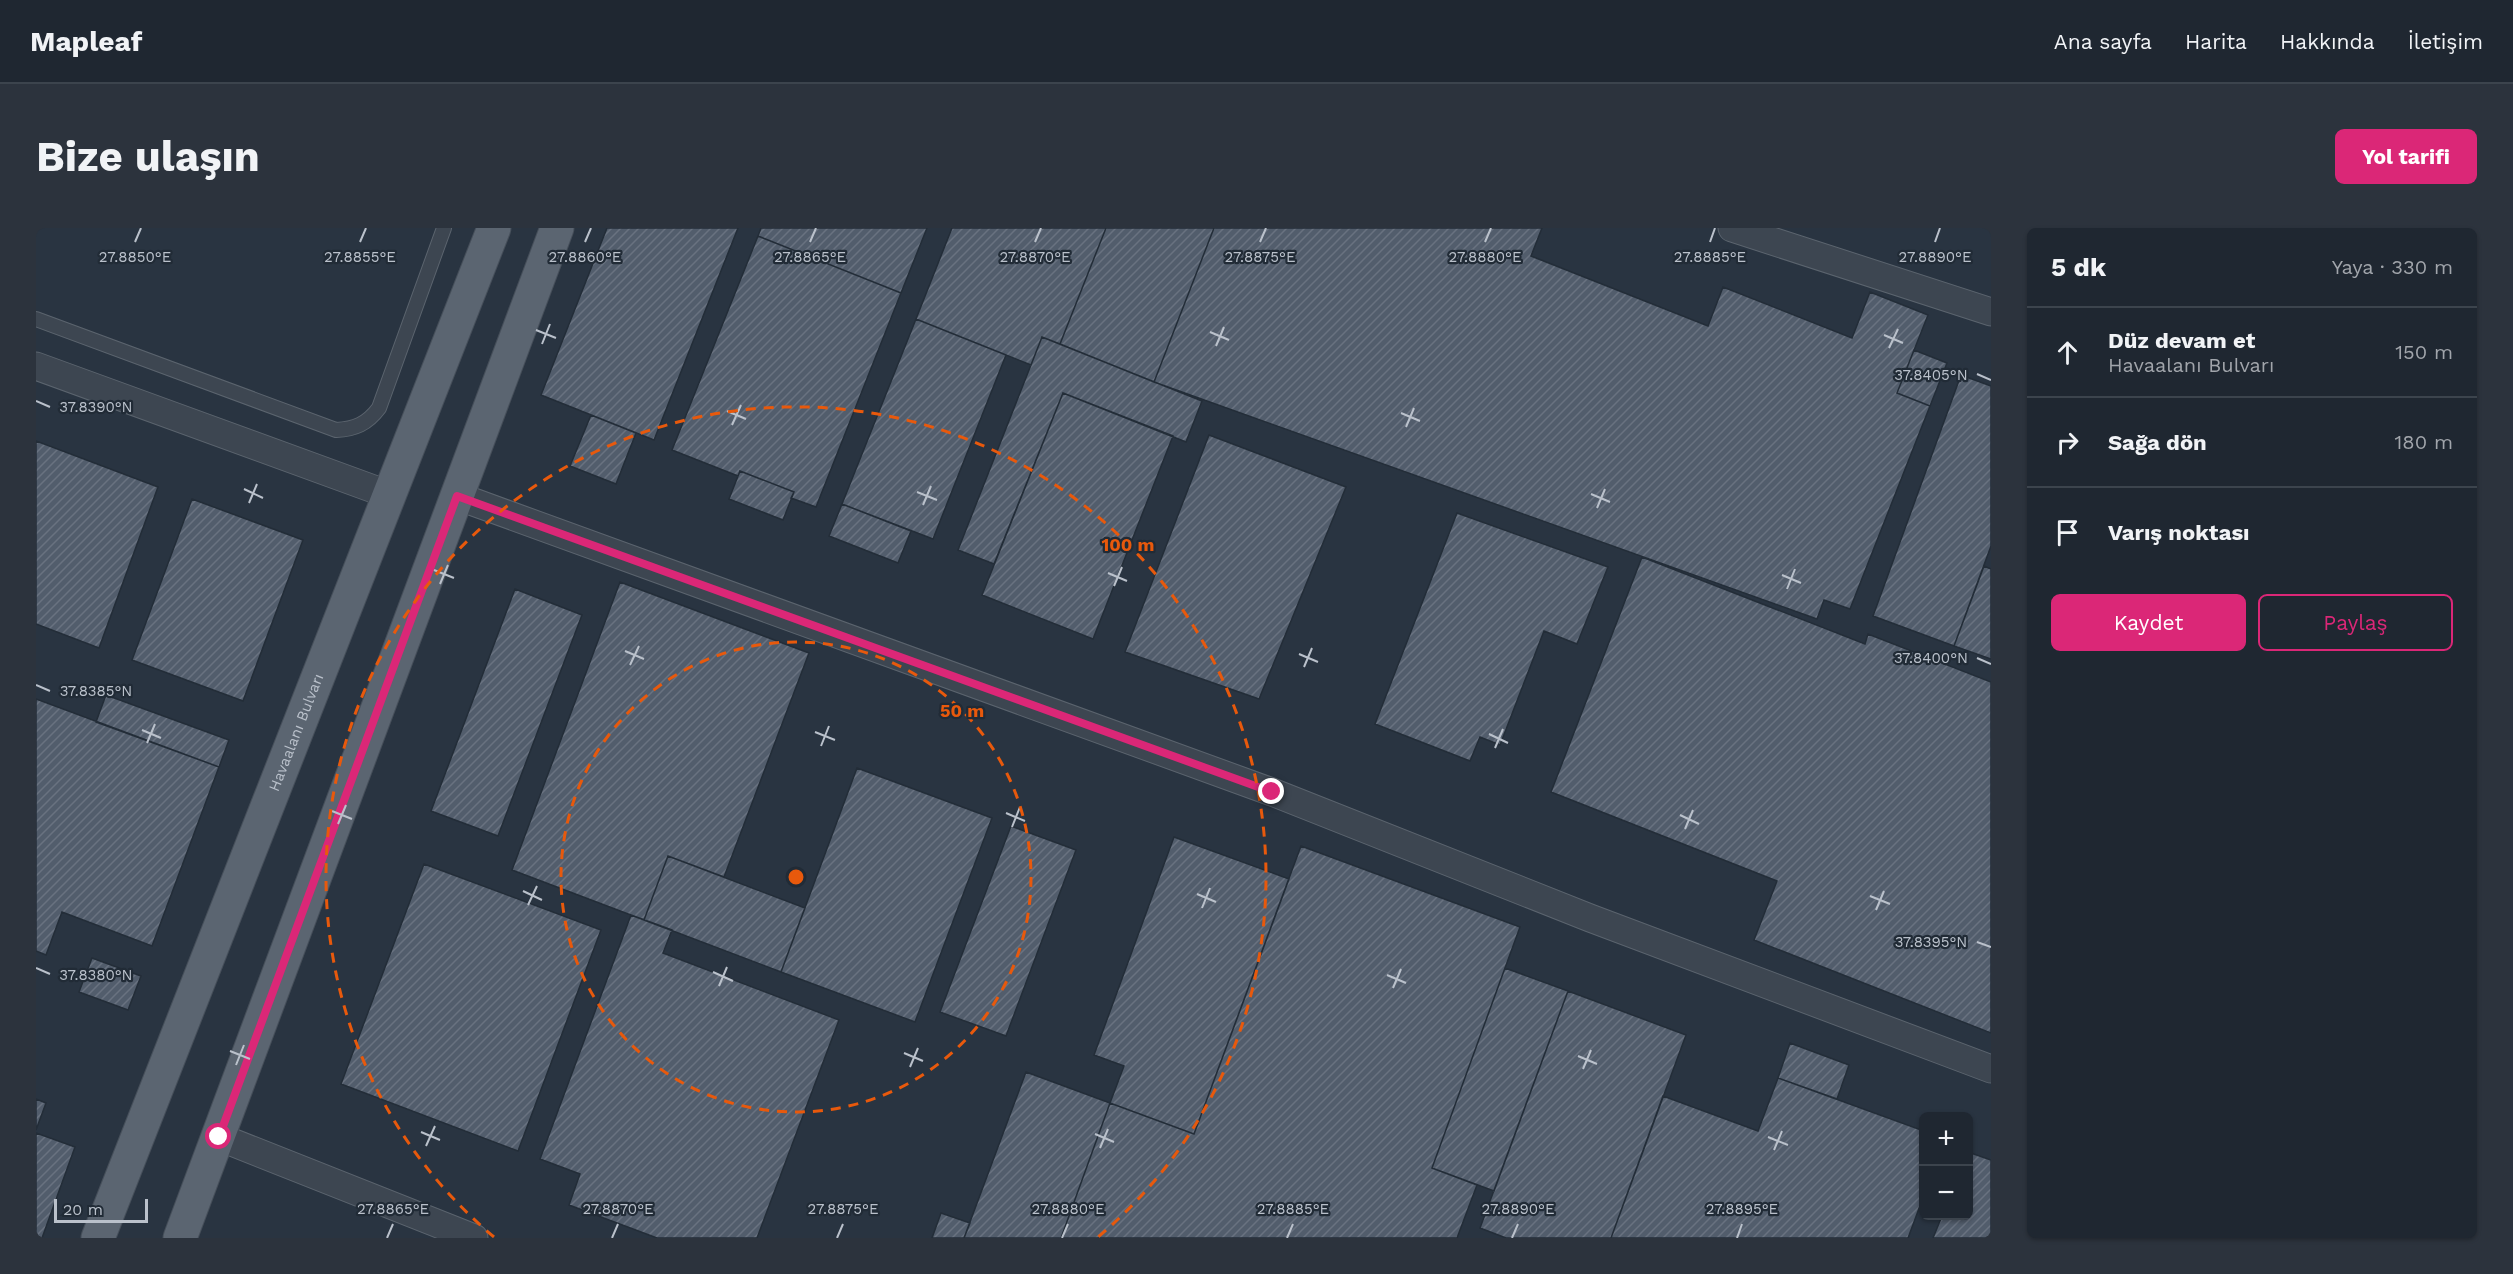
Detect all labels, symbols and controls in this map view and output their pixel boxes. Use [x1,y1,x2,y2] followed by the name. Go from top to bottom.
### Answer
[30,25,142,58] text: Mapleaf
[2054,29,2152,54] text: Ana sayfa
[2185,29,2247,54] text: Harita
[2280,29,2375,54] text: Hakkında
[2408,29,2483,54] text: İletişim
[2335,129,2477,184] button: Yol tarifi
[36,132,260,181] text: Bize ulaşın
[99,248,171,266] text: 27.8850°E
[324,248,396,266] text: 27.8855°E
[549,248,621,266] text: 27.8860°E
[774,248,846,266] text: 27.8865°E
[999,248,1071,266] text: 27.8870°E
[1225,248,1295,266] text: 27.8875°E
[1449,248,1521,266] text: 27.8880°E
[1674,248,1746,266] text: 27.8885°E
[1899,248,1971,266] text: 27.8890°E
[2051,252,2106,282] text: 5 dk
[2332,255,2453,279] text: Yaya · 330 m
[2108,328,2255,353] text: Düz devam et
[2051,336,2084,369] icon: ahead
[2395,340,2453,364] text: 150 m
[2108,353,2274,377] text: Havaalanı Bulvarı
[1894,366,1968,384] text: 37.8405°N
[59,398,133,416] text: 37.8390°N
[2051,426,2084,459] icon: right
[2108,430,2207,455] text: Sağa dön
[2395,430,2453,454] text: 180 m
[2051,516,2084,549] icon: arrive
[2108,520,2250,545] text: Varış noktası
[1101,534,1155,555] text: 100 m
[2051,594,2246,651] button: Kaydet
[2258,594,2453,651] button: Paylaş
[1894,649,1968,667] text: 37.8400°N
[265,671,327,794] street label: Havaalanı Bulvarı
[60,682,132,700] text: 37.8385°N
[940,700,984,721] text: 50 m
[1258,778,1284,804] route end
[786,867,806,887] centre of rings
[1895,933,1967,951] text: 37.8395°N
[59,966,133,984] text: 37.8380°N
[1919,1112,1973,1220] map controls
[1919,1112,1973,1166] button: +
[205,1123,231,1149] route start
[1919,1166,1973,1220] button: −
[54,1196,148,1224] scale bar
[63,1200,103,1219] text: 20 m
[357,1200,429,1218] text: 27.8865°E
[582,1200,654,1218] text: 27.8870°E
[808,1200,878,1218] text: 27.8875°E
[1032,1200,1104,1218] text: 27.8880°E
[1257,1200,1329,1218] text: 27.8885°E
[1482,1200,1554,1218] text: 27.8890°E
[1706,1200,1778,1218] text: 27.8895°E

